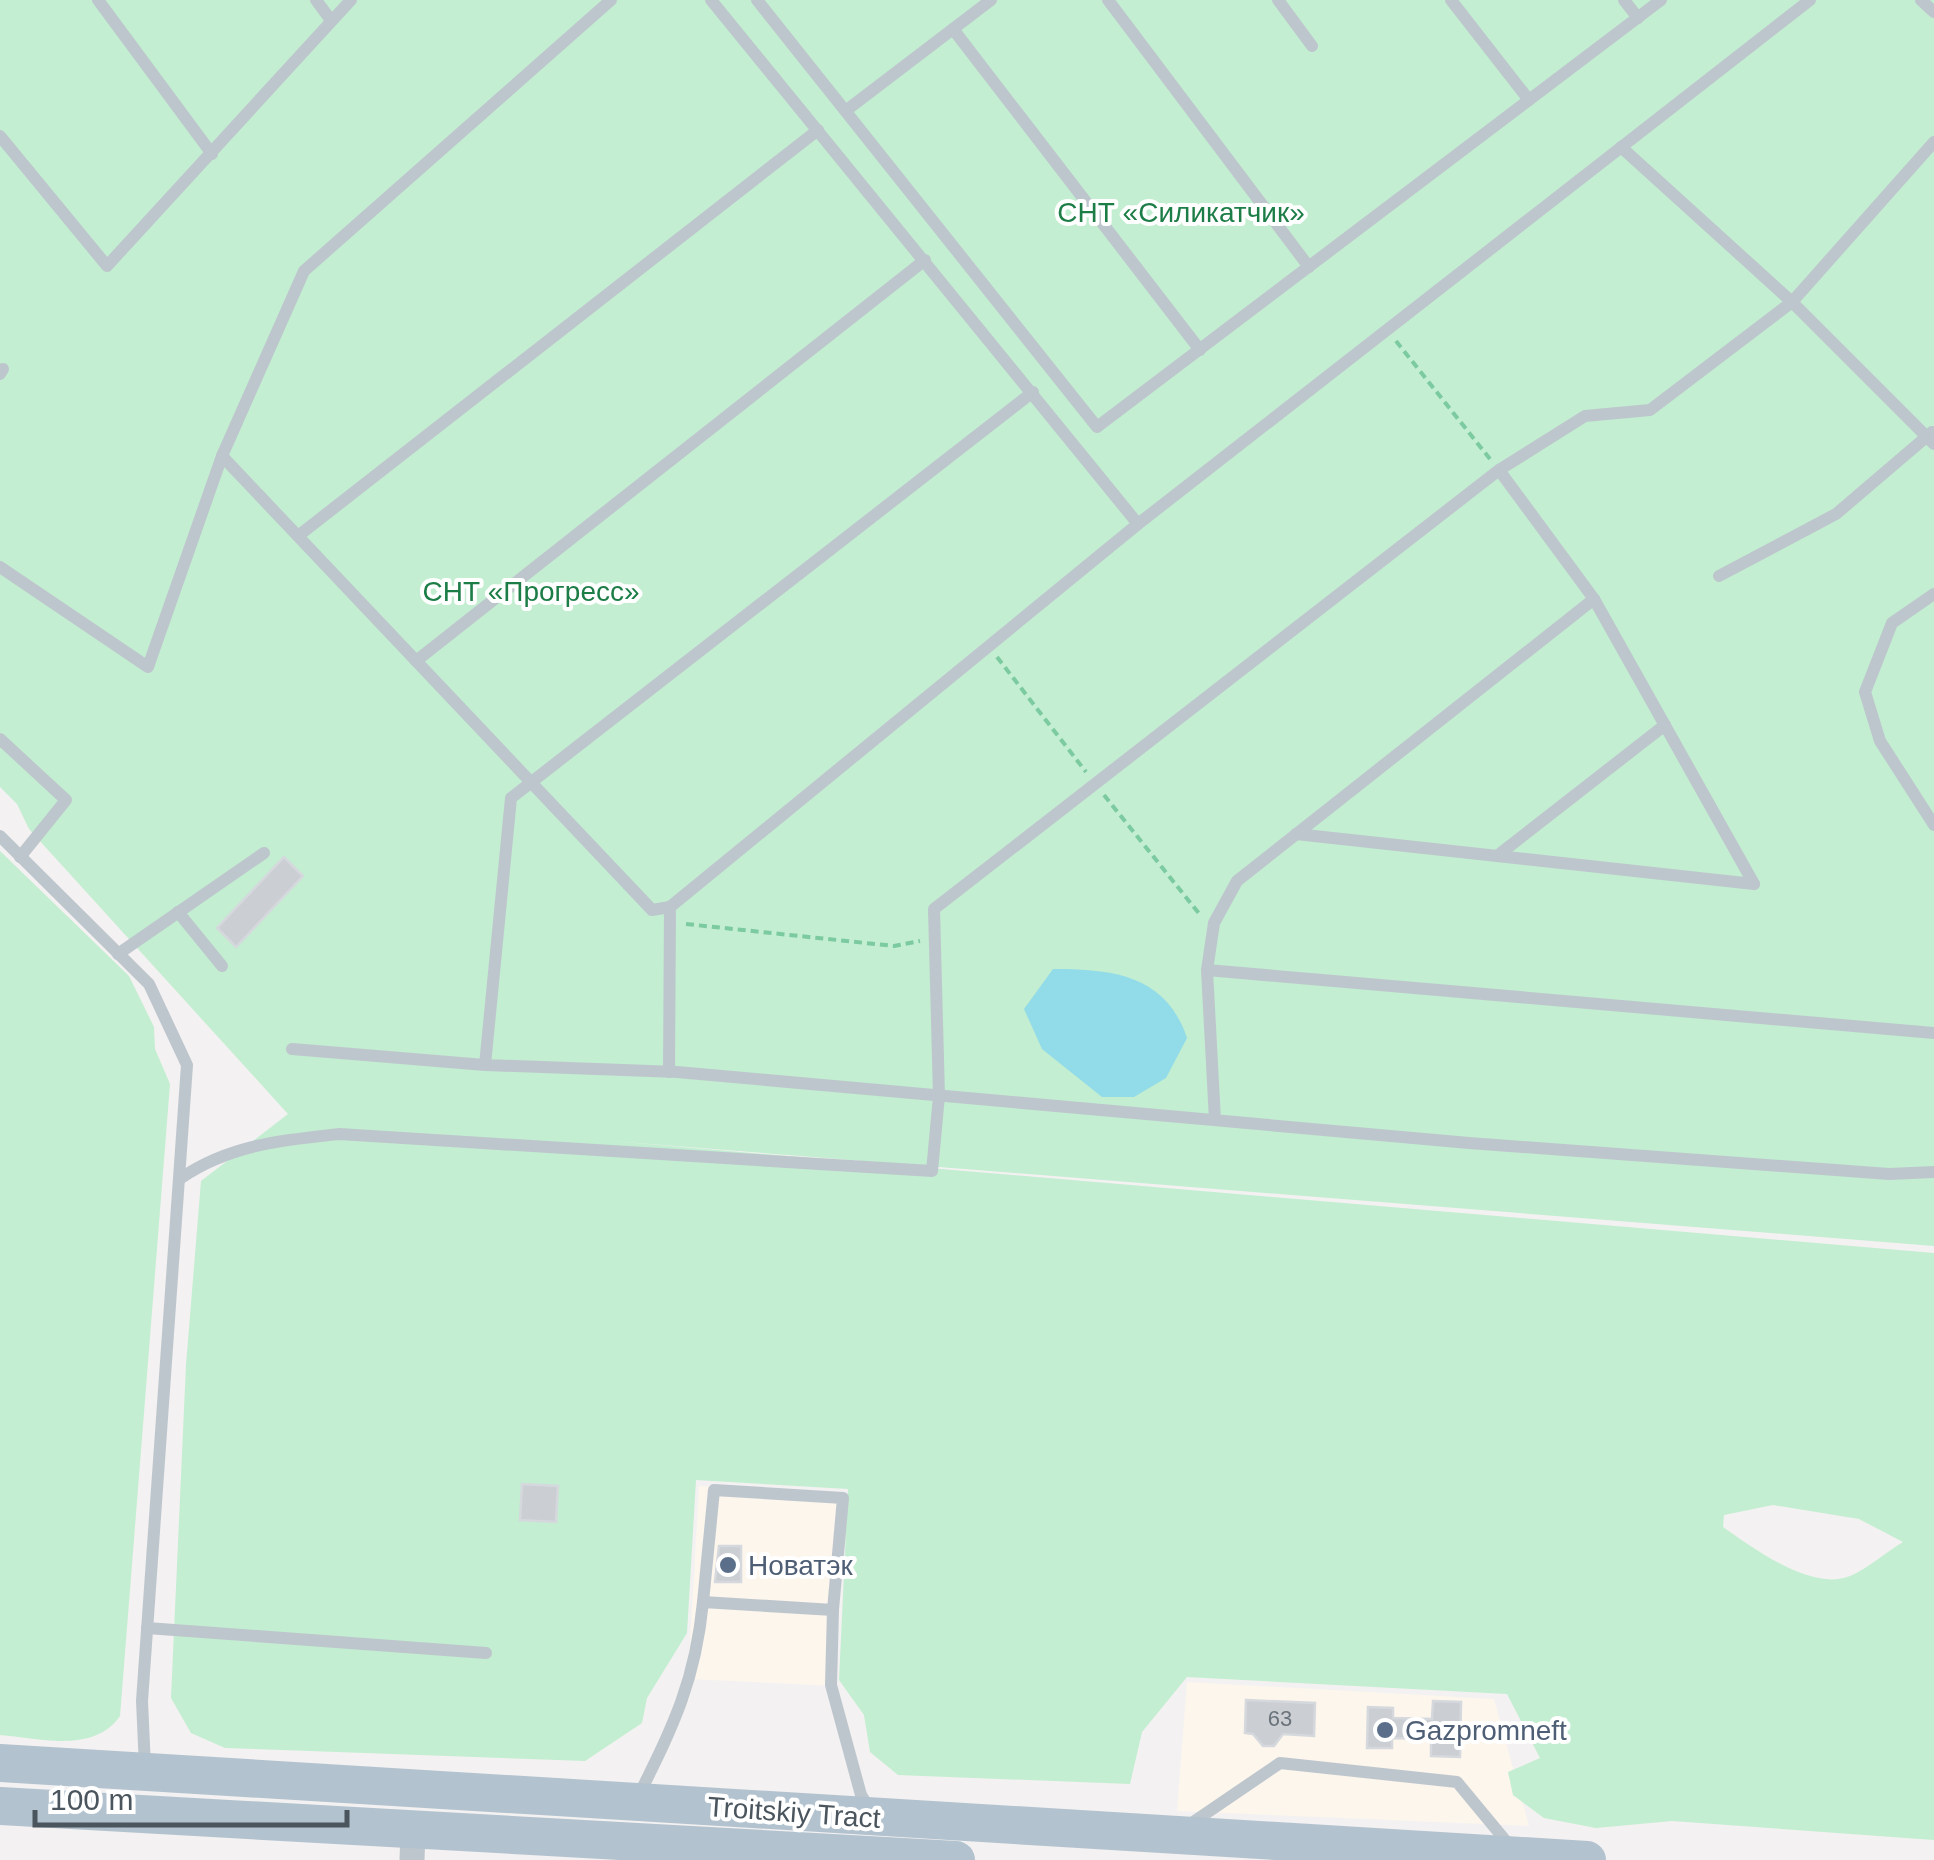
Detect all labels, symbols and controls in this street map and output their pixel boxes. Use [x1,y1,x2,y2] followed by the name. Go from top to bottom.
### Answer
[1057,197,1305,228] park label: СНТ «Силикатчик»
[422,576,640,607] park label: СНТ «Прогресс»
[748,1550,853,1581] place label: Новатэк
[717,1554,739,1576] marker: Новатэк
[1268,1706,1292,1731] house number: 63
[1405,1715,1567,1746] place label: Gazpromneft
[1374,1719,1396,1741] marker: Gazpromneft
[35,1765,348,1827] scale bar
[50,1783,133,1816] text: 100 m
[706,1791,882,1834] street label: Troitskiy Tract

